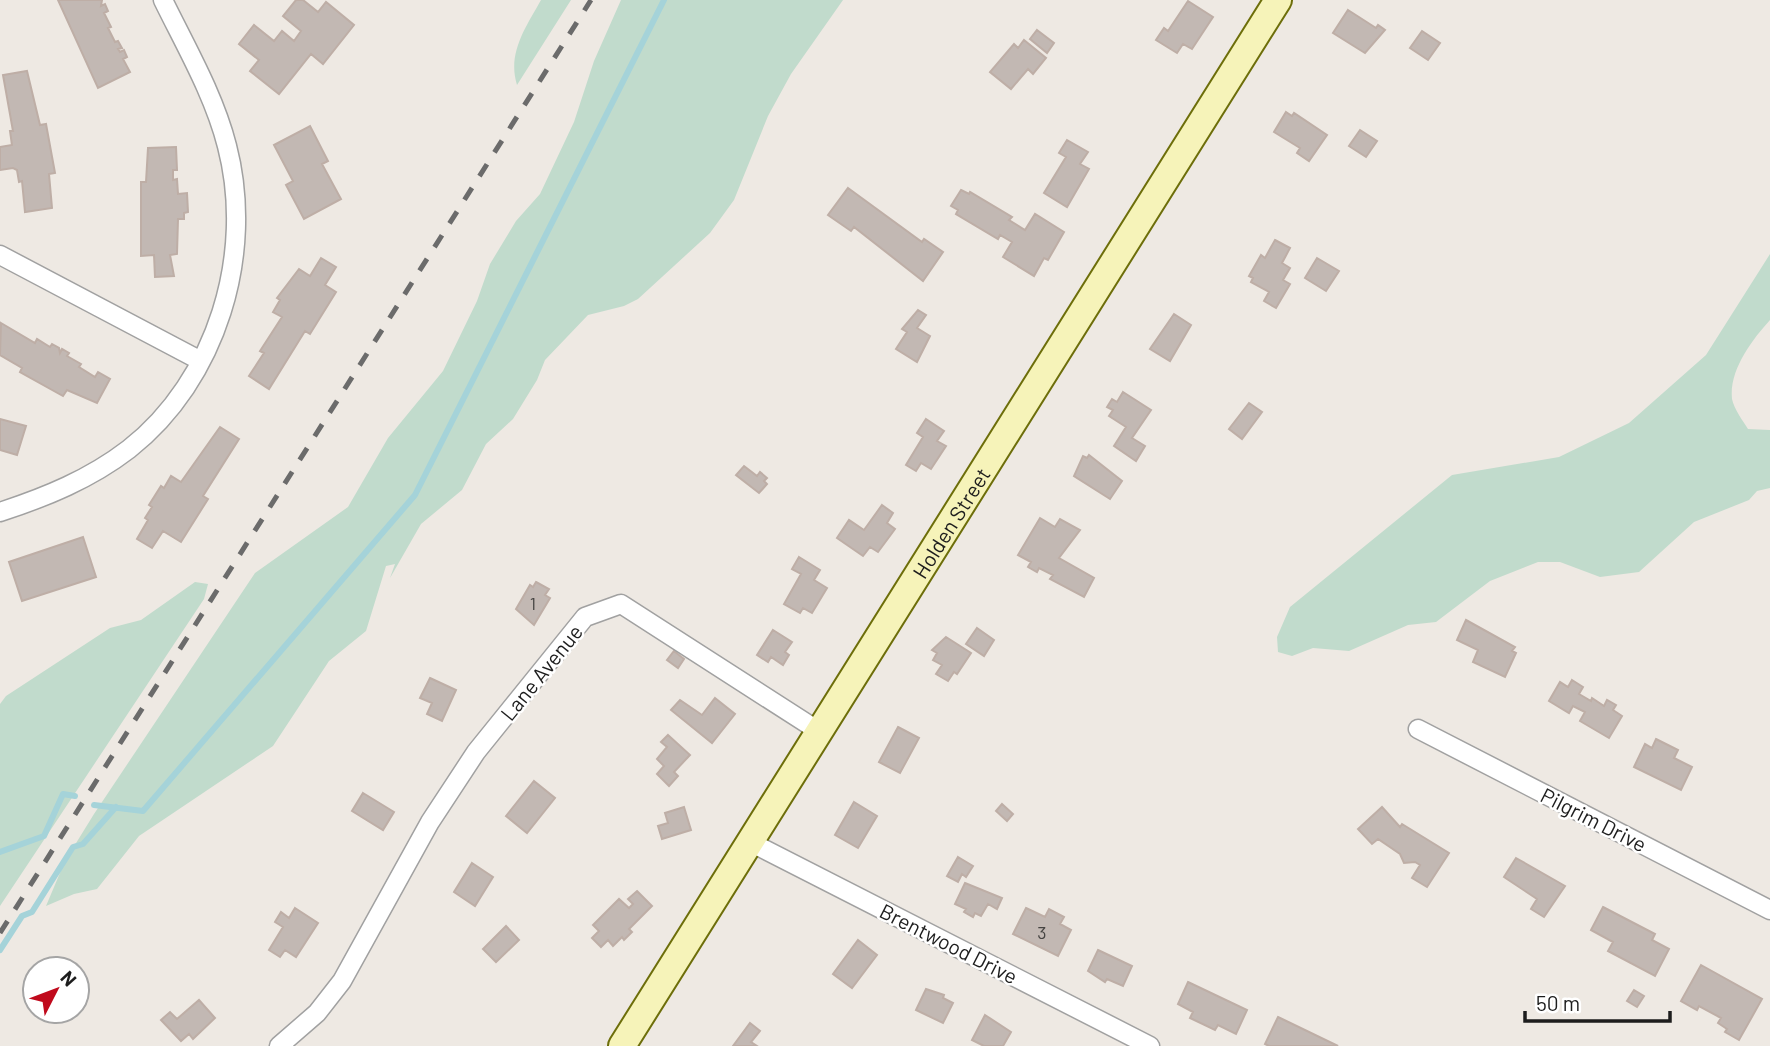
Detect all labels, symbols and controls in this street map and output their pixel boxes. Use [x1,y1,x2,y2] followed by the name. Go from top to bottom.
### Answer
[906,463,994,582] street label: Holden Street
[530,592,536,614] house number: 1
[495,619,587,725] street label: Lane Avenue
[1537,782,1651,856] street label: Pilgrim Drive
[876,898,1022,988] street label: Brentwood Drive
[1037,921,1047,943] house number: 3
[21,955,91,1025] north arrow
[56,966,82,991] text: N
[1525,979,1670,1023] scale bar
[1536,990,1580,1015] text: 50 m

